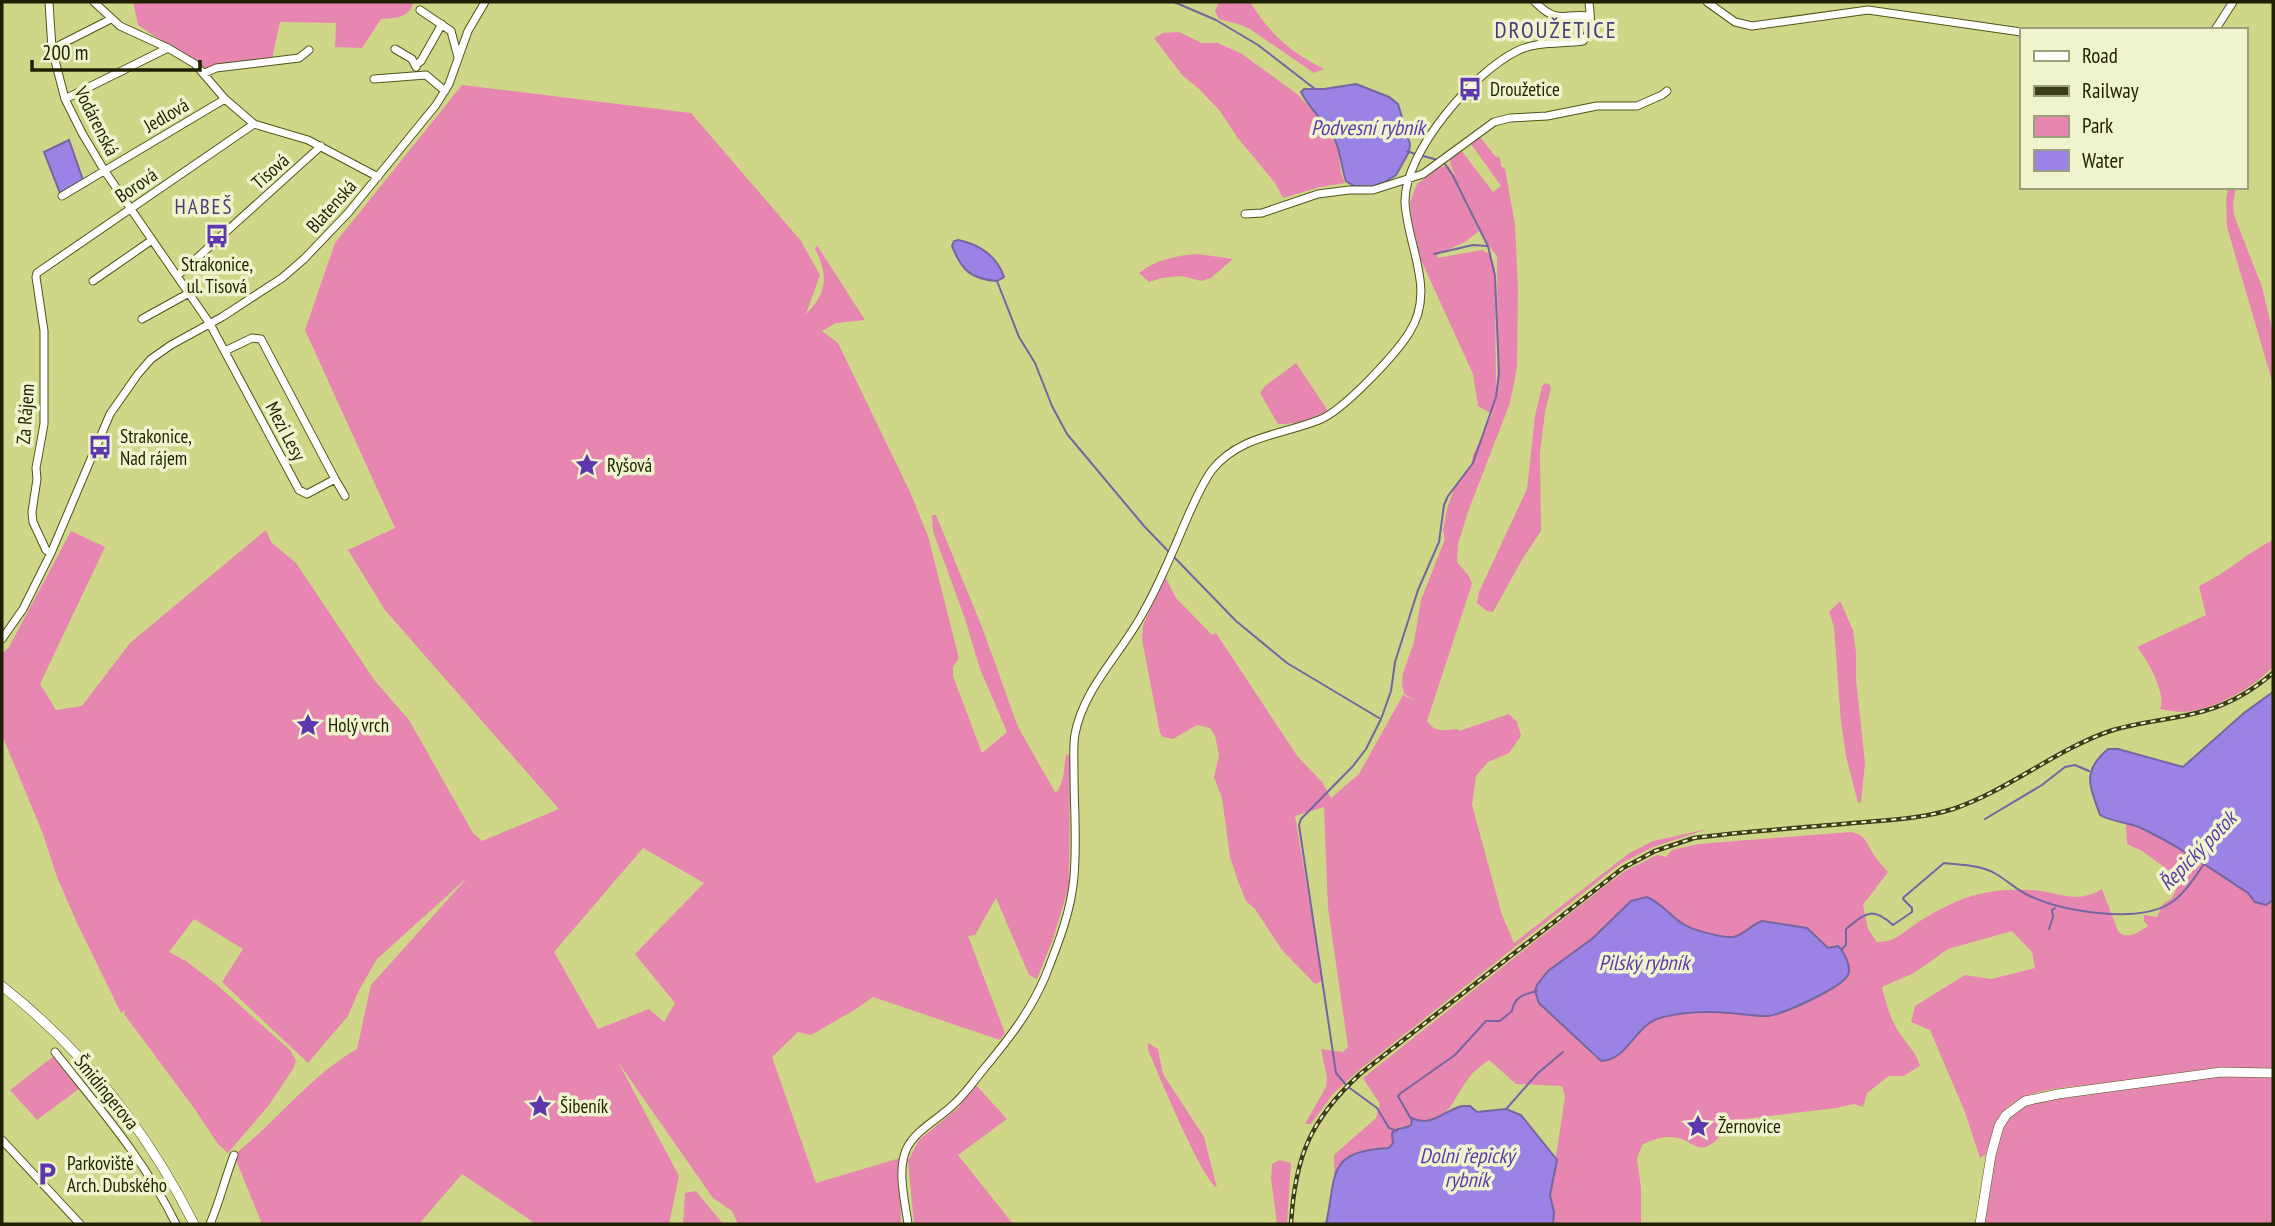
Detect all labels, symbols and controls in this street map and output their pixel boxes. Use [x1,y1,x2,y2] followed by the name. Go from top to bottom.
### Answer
[1494,15,1618,44] district label: DROUŽETICE
[32,28,200,72] scale bar
[2020,28,2247,189] legend
[42,39,88,66] text: 200 m
[2082,42,2118,69] text: Road
[1456,75,1484,103] bus stop icon: Droužetice
[1490,77,1560,101] place label: Droužetice
[2082,77,2139,104] text: Railway
[69,81,125,160] street label: Vodárenská
[138,93,193,138] street label: Jedlová
[2082,112,2113,139] text: Park
[1311,114,1428,141] water label: Podvesní rybník
[2082,147,2124,174] text: Water
[246,148,294,194] street label: Tisová
[110,162,162,208] street label: Borová
[301,174,361,238] street label: Blatenská
[174,193,234,220] district label: HABEŠ
[203,222,231,250] bus stop icon: Strakonice, ul. Tisová
[181,252,253,298] place label: Strakonice, ul. Tisová
[11,383,39,445] street label: Za Rájem
[261,397,312,465] street label: Mezi Lesy
[120,424,192,470] place label: Strakonice, Nad rájem
[86,433,114,461] bus stop icon: Strakonice, Nad rájem
[573,451,601,479] place icon: Ryšová
[607,453,652,477] place label: Ryšová
[294,711,322,739] place icon: Holý vrch
[328,713,389,737] place label: Holý vrch
[2153,803,2244,896] water label: Řepický potok
[1599,949,1692,976] water label: Pilský rybník
[69,1050,145,1134] street label: Šmidingerova
[526,1092,554,1120] place icon: Šibeník
[560,1094,609,1118] place label: Šibeník
[1684,1112,1712,1140] place icon: Žernovice
[1718,1114,1781,1138] place label: Žernovice
[1420,1142,1518,1193] water label: Dolní řepický rybník
[67,1151,167,1197] place label: Parkoviště Arch. Dubského
[33,1160,61,1188] parking icon: Parkoviště Arch. Dubského

